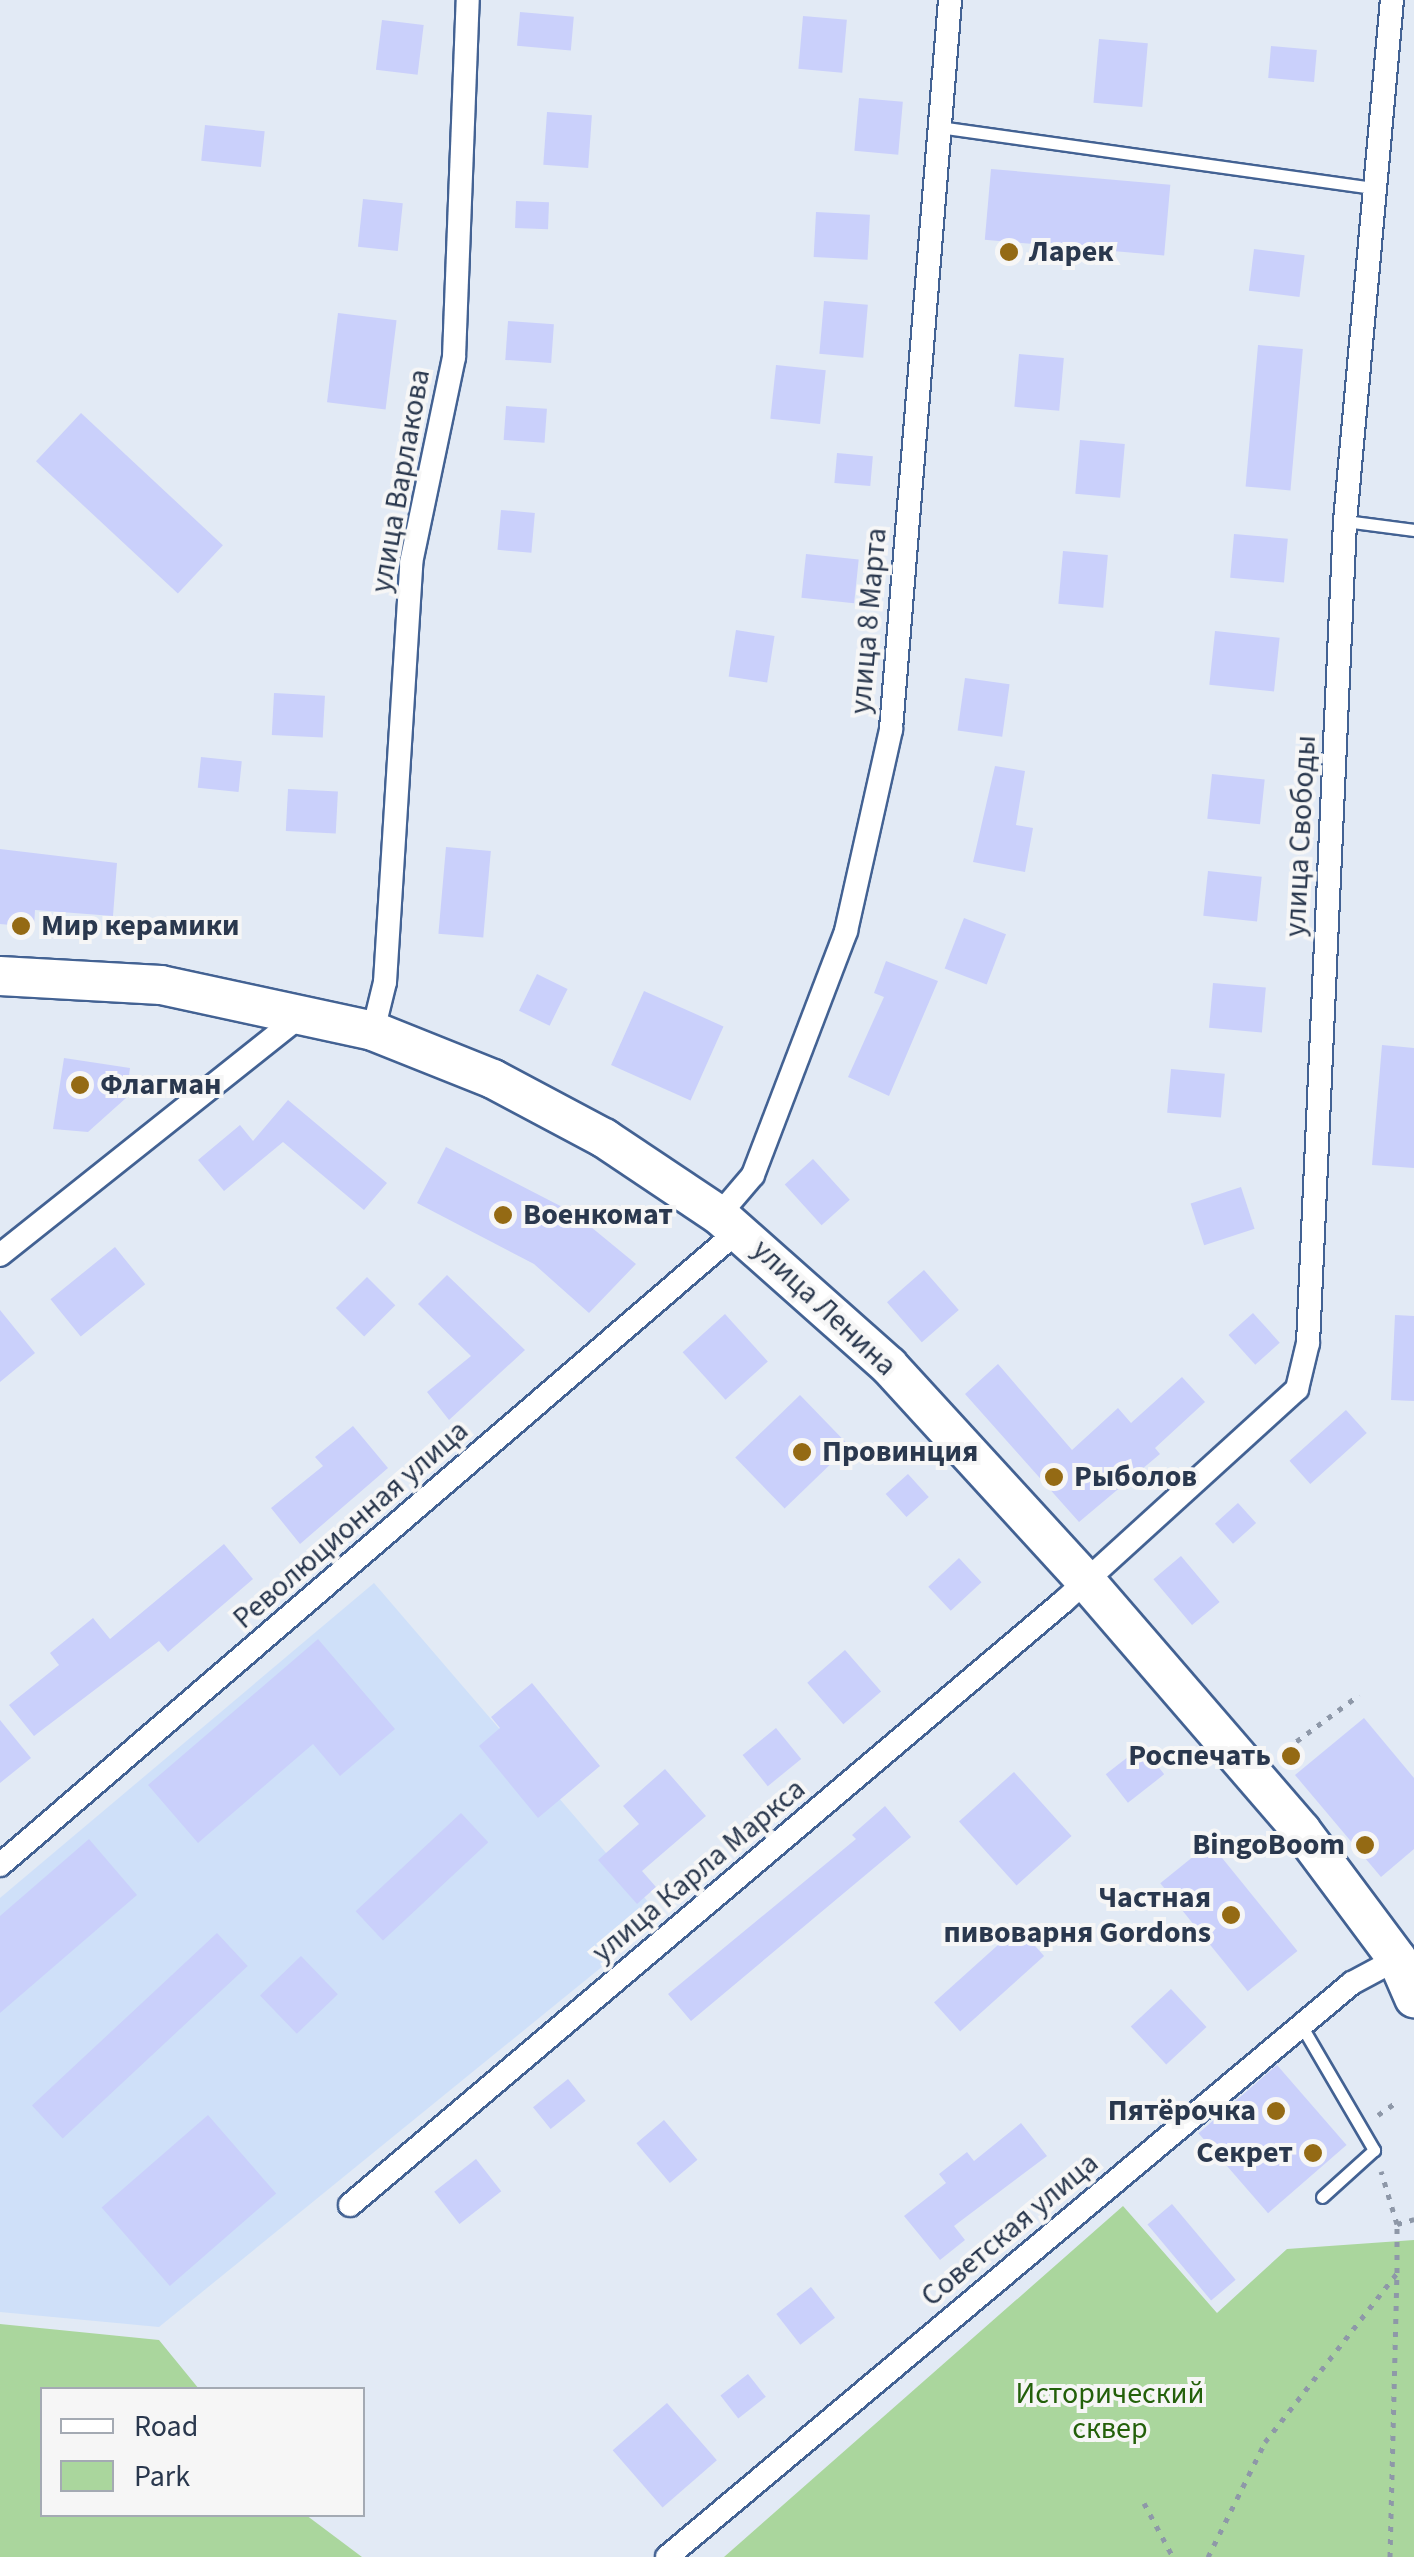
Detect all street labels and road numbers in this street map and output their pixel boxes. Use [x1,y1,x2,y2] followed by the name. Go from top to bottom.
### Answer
[364,367,438,595] street label: улица Варлакова
[843,526,895,716] street label: улица 8 Марта
[1278,734,1324,938] street label: улица Свободы
[744,1232,904,1384] street label: улица Ленина
[226,1413,476,1637] street label: Революционная улица
[585,1771,813,1971] street label: улица Карла Маркса
[914,2145,1106,2315] street label: Советская улица

